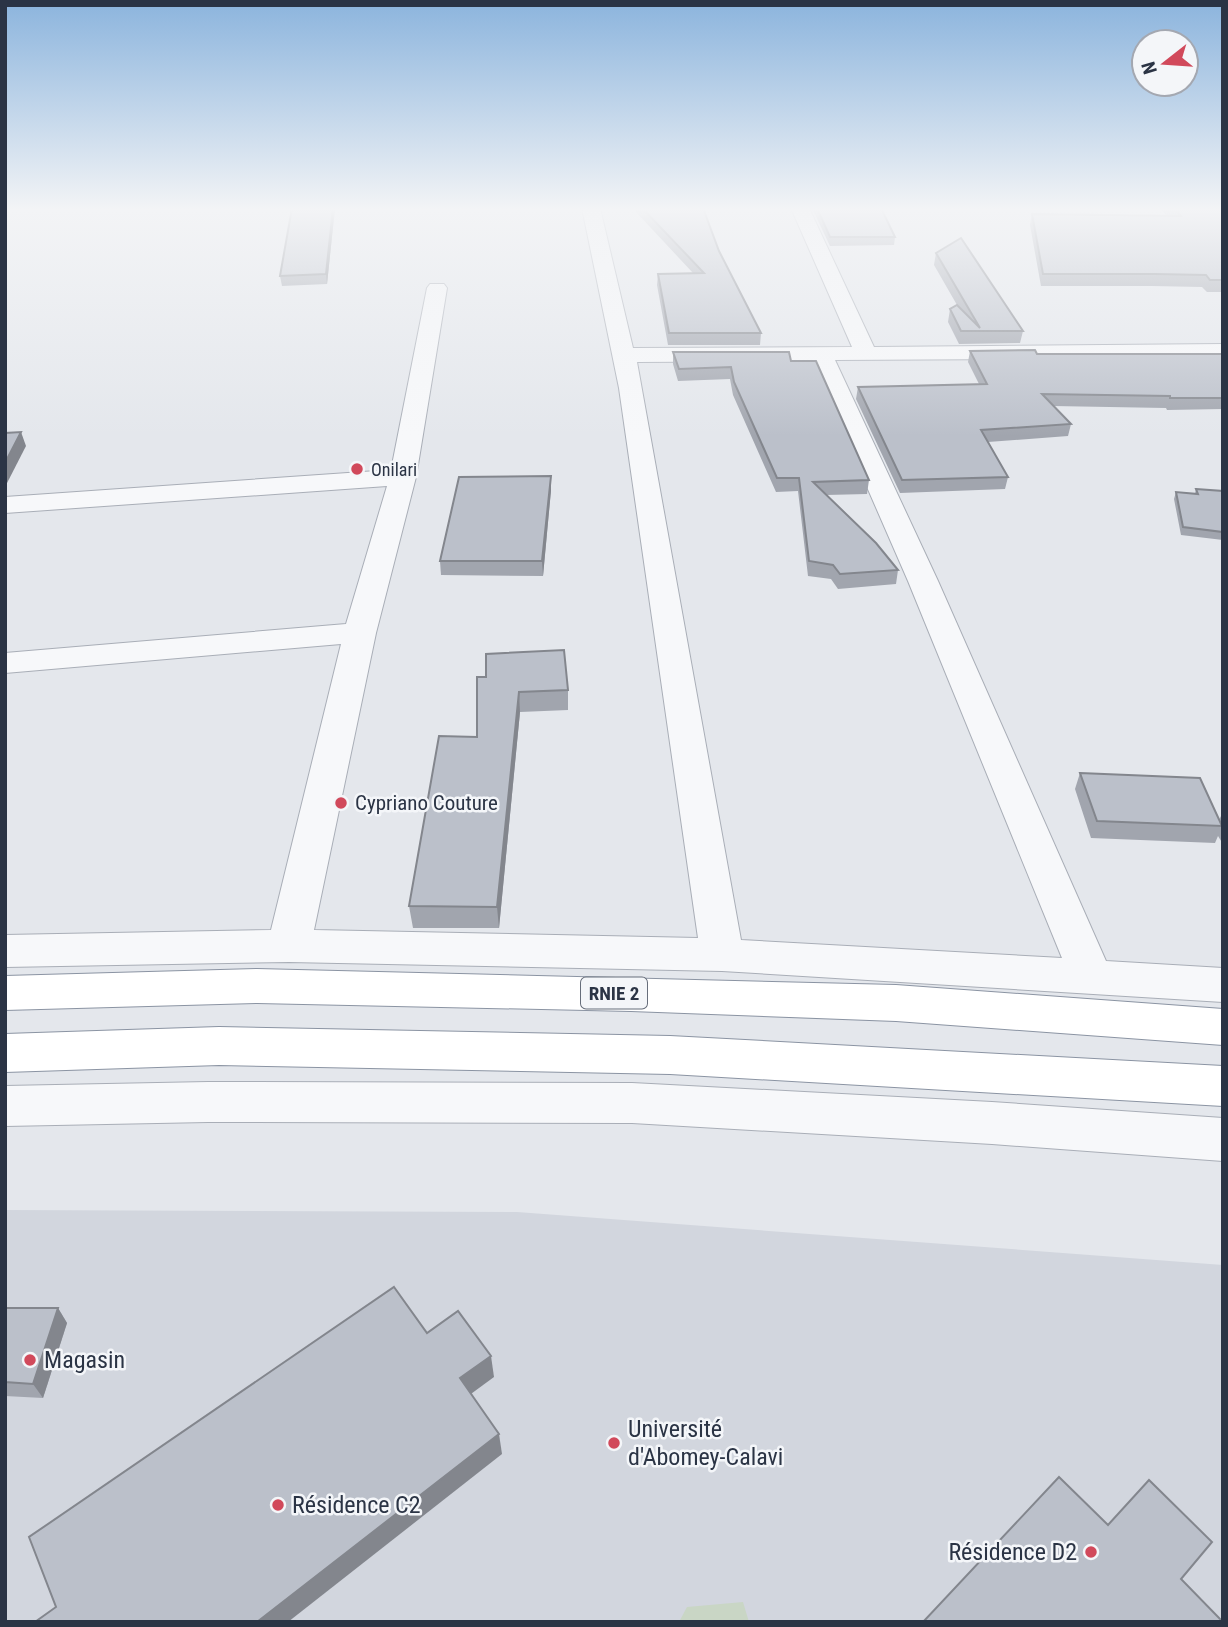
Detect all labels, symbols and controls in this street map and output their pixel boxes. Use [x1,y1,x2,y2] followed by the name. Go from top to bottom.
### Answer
[1130,28,1200,98] north arrow
[1137,59,1162,77] text: N
[371,459,417,480] place label: Onilari
[349,461,365,477] marker: Onilari
[355,791,498,815] place label: Cypriano Couture
[333,795,349,811] marker: Cypriano Couture
[581,978,647,1009] road number: RNIE 2
[44,1346,125,1374] place label: Magasin
[22,1352,38,1368] marker: Magasin
[628,1415,783,1471] place label: Université d'Abomey-Calavi
[606,1435,622,1451] marker: Université d'Abomey-Calavi
[292,1491,421,1519] place label: Résidence C2
[270,1497,286,1513] marker: Résidence C2
[948,1538,1077,1566] place label: Résidence D2
[1083,1544,1099,1560] marker: Résidence D2

